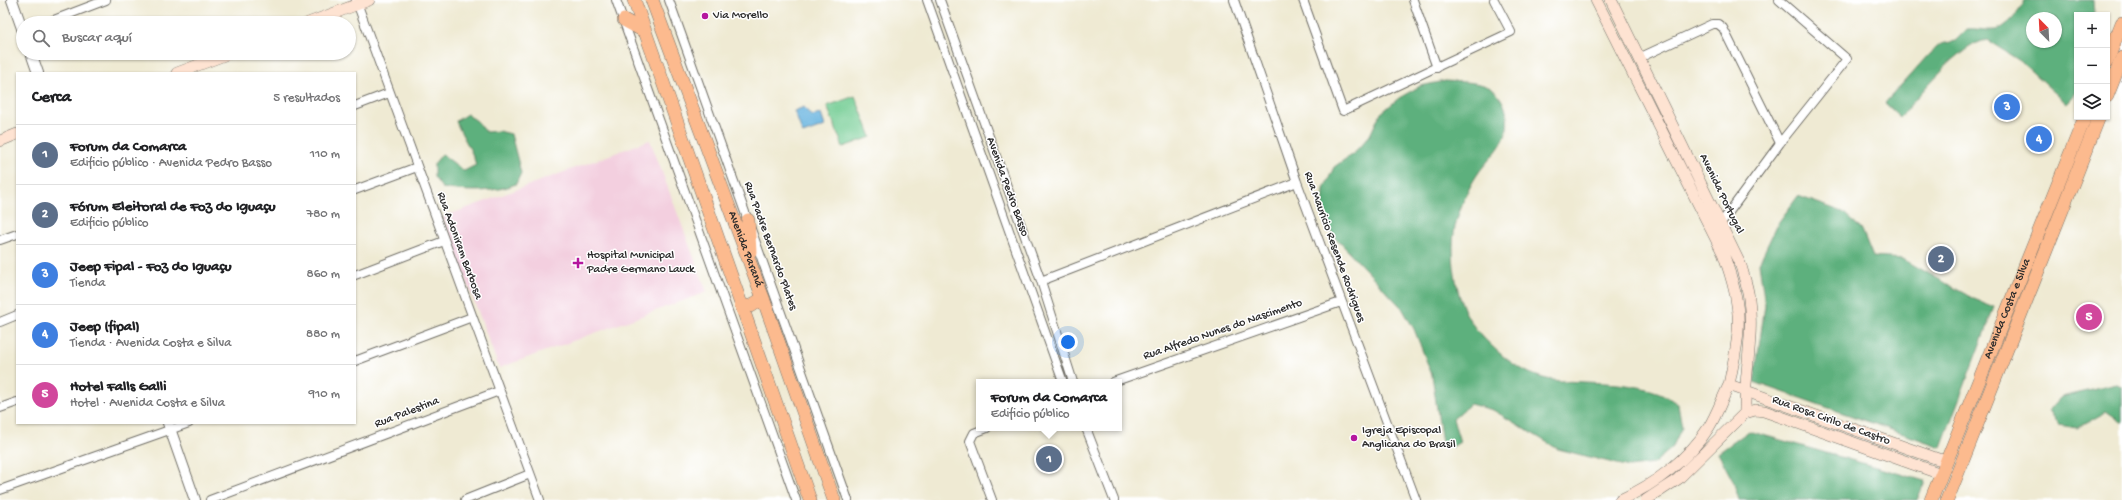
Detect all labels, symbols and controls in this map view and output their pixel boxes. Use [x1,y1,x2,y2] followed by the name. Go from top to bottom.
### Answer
[712,9,768,23] place label: Via Morello
[700,11,710,21] marker: Via Morello
[2026,12,2062,48] north arrow
[2074,12,2110,120] map controls
[2074,12,2110,48] button: +
[16,16,356,60] search box
[30,27,52,49] icon: search
[62,29,132,47] text: Buscar aquí
[2074,48,2110,84] button: −
[2074,84,2110,120] button: layers
[32,88,71,108] text: Cerca
[273,91,340,106] text: 5 resultados
[1994,92,2020,122] pin: 3
[2026,124,2052,154] pin: 4
[983,136,1031,238] street label: Avenida Pedro Basso
[70,138,186,156] text: Forum da Comarca
[42,147,48,162] text: 1
[310,147,340,162] text: 110 m
[1696,152,1747,237] street label: Avenida Portugal
[70,156,272,171] text: Edificio público · Avenida Pedro Basso
[1300,170,1368,325] street label: Rua Mauricio Resende Rodrigues
[740,180,800,313] street label: Rua Padre Bernardo Plates
[433,190,485,302] street label: Rua Adoniram Barbosa
[70,198,276,216] text: Fórum Eleitoral de Foz do Iguaçu
[42,207,48,222] text: 2
[306,207,340,222] text: 780 m
[724,209,765,290] street label: Avenida Paraná
[70,216,149,231] text: Edificio público
[1928,244,1954,274] pin: 2
[586,249,696,277] place label: Hospital Municipal Padre Germano Lauck
[1981,256,2034,361] street label: Avenida Costa e Silva
[572,257,584,269] marker: Hospital Municipal Padre Germano Lauck
[70,258,232,276] text: Jeep Fipal - Foz do Iguaçu
[42,267,48,282] text: 3
[307,267,340,282] text: 860 m
[70,276,106,291] text: Tienda
[1142,296,1304,364] street label: Rua Alfredo Nunes do Nascimento
[2076,302,2102,332] pin: 5
[70,318,140,336] text: Jeep (fipal)
[42,327,48,342] text: 4
[306,327,340,342] text: 880 m
[1058,332,1078,352] your location
[70,336,231,351] text: Tienda · Avenida Costa e Silva
[70,378,166,396] text: Hotel Falls Galli
[976,379,1122,431] popup
[42,387,48,402] text: 5
[309,387,340,402] text: 910 m
[991,389,1107,407] text: Forum da Comarca
[1770,393,1892,449] street label: Rua Rosa Cirilo de Castro
[373,394,441,432] street label: Rua Palestina
[70,396,225,411] text: Hotel · Avenida Costa e Silva
[991,407,1069,422] text: Edificio público
[1362,424,1456,452] place label: Igreja Episcopal Anglicana do Brasil
[1349,433,1359,443] marker: Igreja Episcopal Anglicana do Brasil
[1036,444,1062,474] pin: 1

